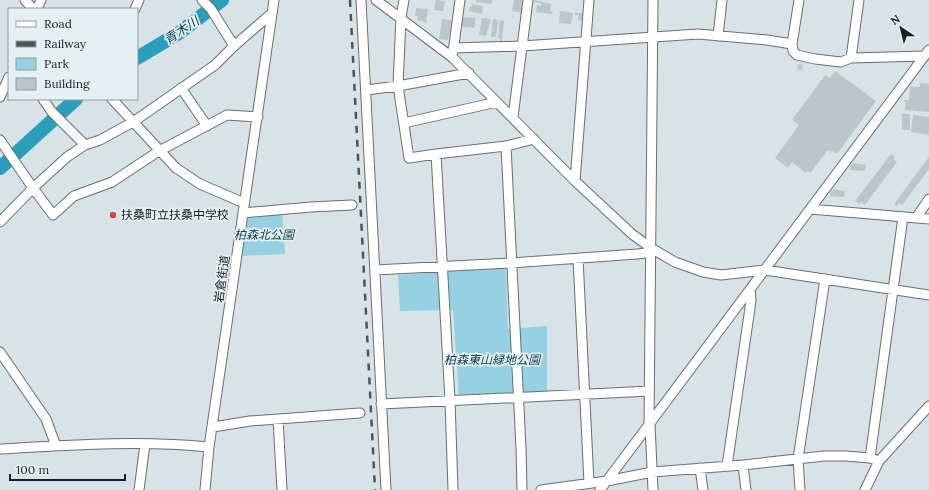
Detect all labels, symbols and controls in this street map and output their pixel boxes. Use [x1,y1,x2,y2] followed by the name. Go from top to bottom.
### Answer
[8,8,138,100] legend
[881,8,921,48] north arrow
[160,11,204,48] water label: 青木川
[888,11,903,28] text: N
[44,16,72,31] text: Road
[44,36,87,51] text: Railway
[44,56,70,71] text: Park
[44,76,90,91] text: Building
[121,207,229,222] place label: 扶桑町立扶桑中学校
[108,210,118,220] marker: 扶桑町立扶桑中学校
[234,227,296,242] park label: 柏森北公園
[211,254,232,304] street label: 岩倉街道
[444,352,542,367] park label: 柏森東山緑地公園
[10,456,125,482] scale bar
[16,462,49,477] text: 100 m

